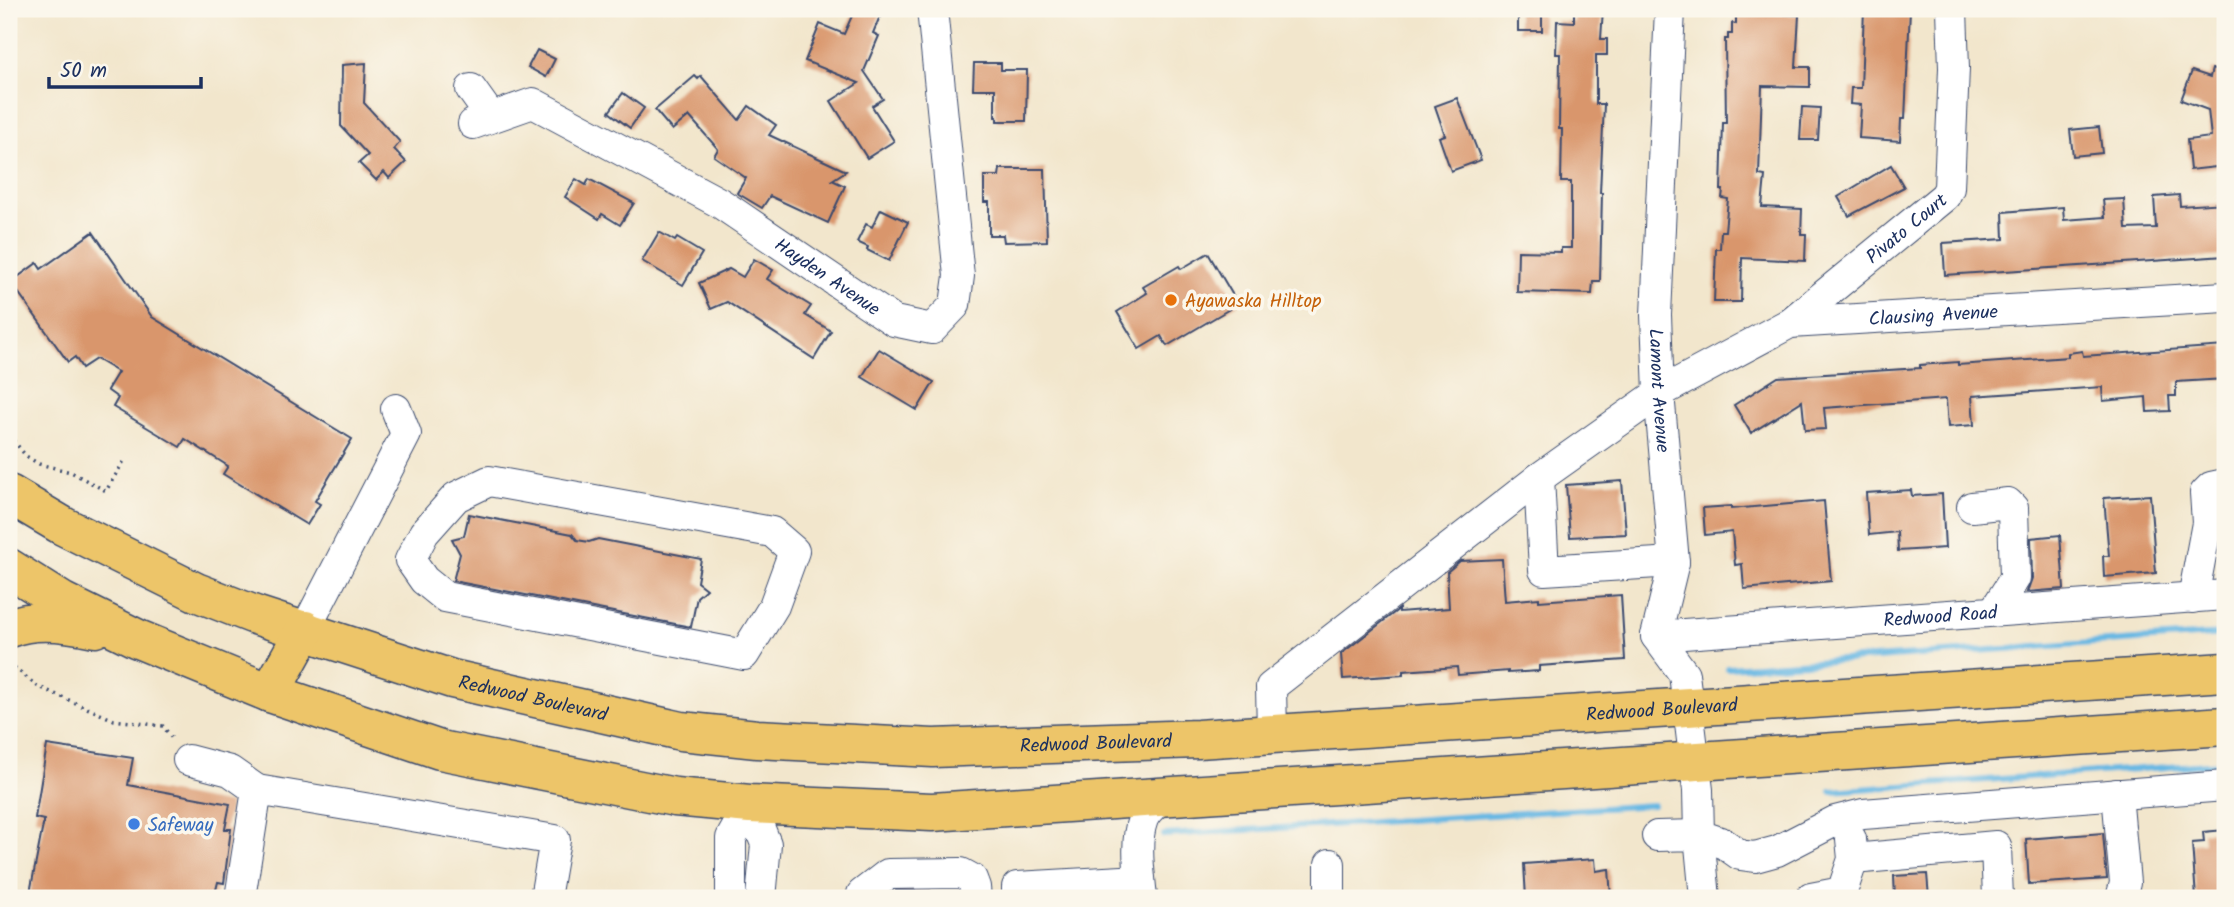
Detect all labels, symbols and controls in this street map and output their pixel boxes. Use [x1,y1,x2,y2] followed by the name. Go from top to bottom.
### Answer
[49,46,201,90] scale bar
[60,55,107,88] text: 50 m
[1860,186,1955,272] street label: Pivato Court
[768,231,886,325] street label: Hayden Avenue
[1185,287,1321,317] place label: Ayawaska Hilltop
[1163,292,1179,308] marker: Ayawaska Hilltop
[1868,298,1999,335] street label: Clausing Avenue
[1640,328,1677,454] street label: Lamont Avenue
[1882,598,1999,637] street label: Redwood Road
[455,668,611,731] street label: Redwood Boulevard
[1585,691,1739,731] street label: Redwood Boulevard
[1019,727,1173,762] street label: Redwood Boulevard
[148,811,214,841] place label: Safeway
[126,816,142,832] marker: Safeway

